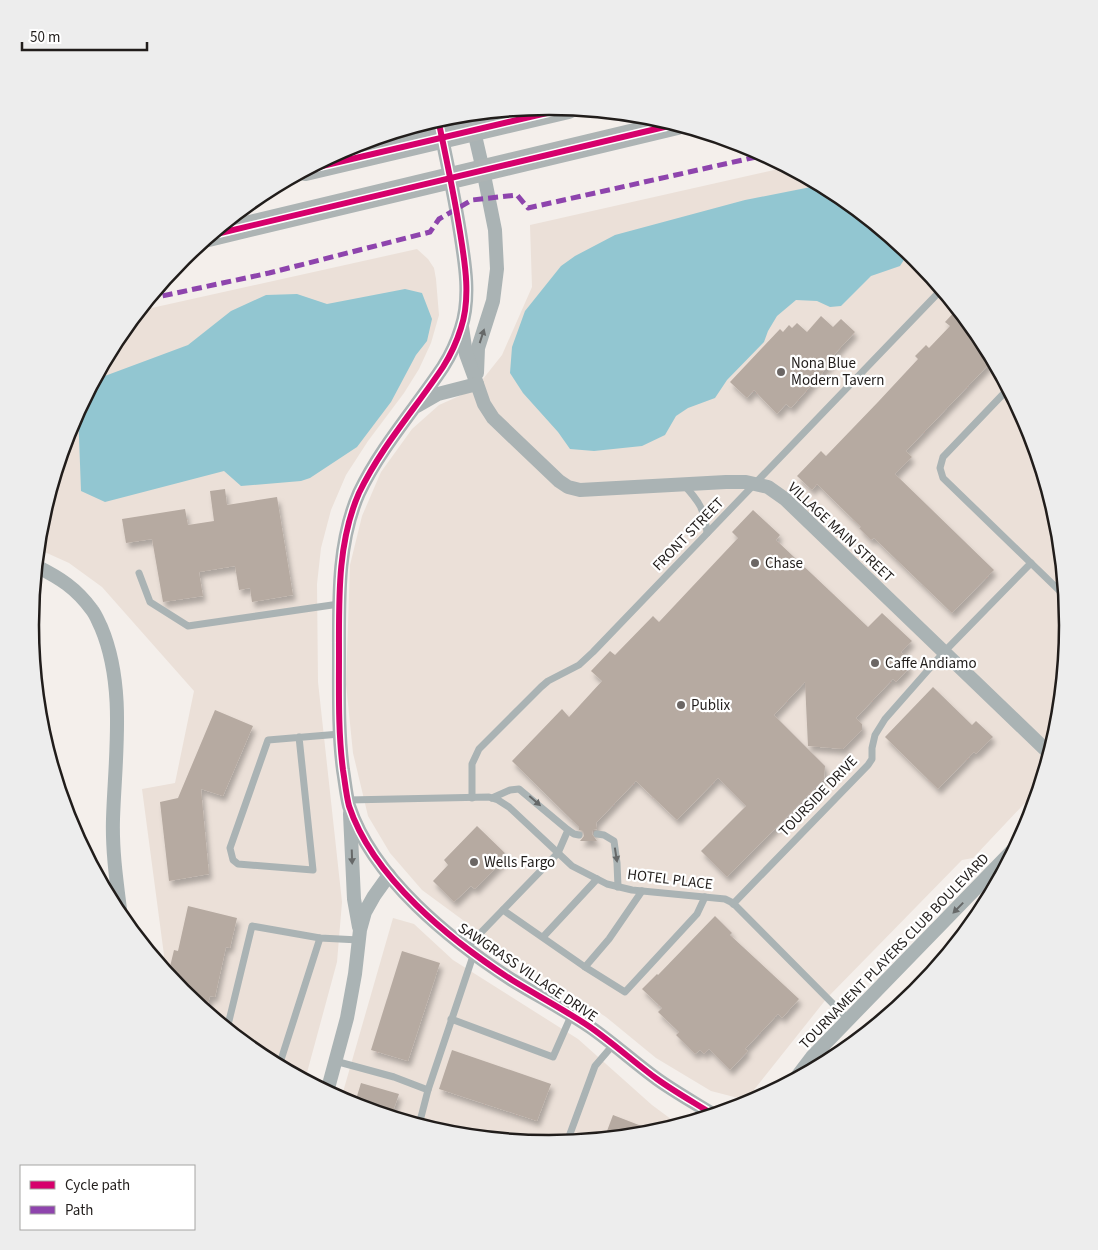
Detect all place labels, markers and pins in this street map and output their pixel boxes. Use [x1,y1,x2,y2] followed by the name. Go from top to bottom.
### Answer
[791,353,885,391] place label: Nona Blue Modern Tavern
[775,366,787,378] marker: Nona Blue Modern Tavern
[765,553,803,574] place label: Chase
[749,557,761,569] marker: Chase
[885,653,977,674] place label: Caffe Andiamo
[869,657,881,669] marker: Caffe Andiamo
[691,695,730,716] place label: Publix
[675,699,687,711] marker: Publix
[484,852,555,873] place label: Wells Fargo
[468,856,480,868] marker: Wells Fargo

